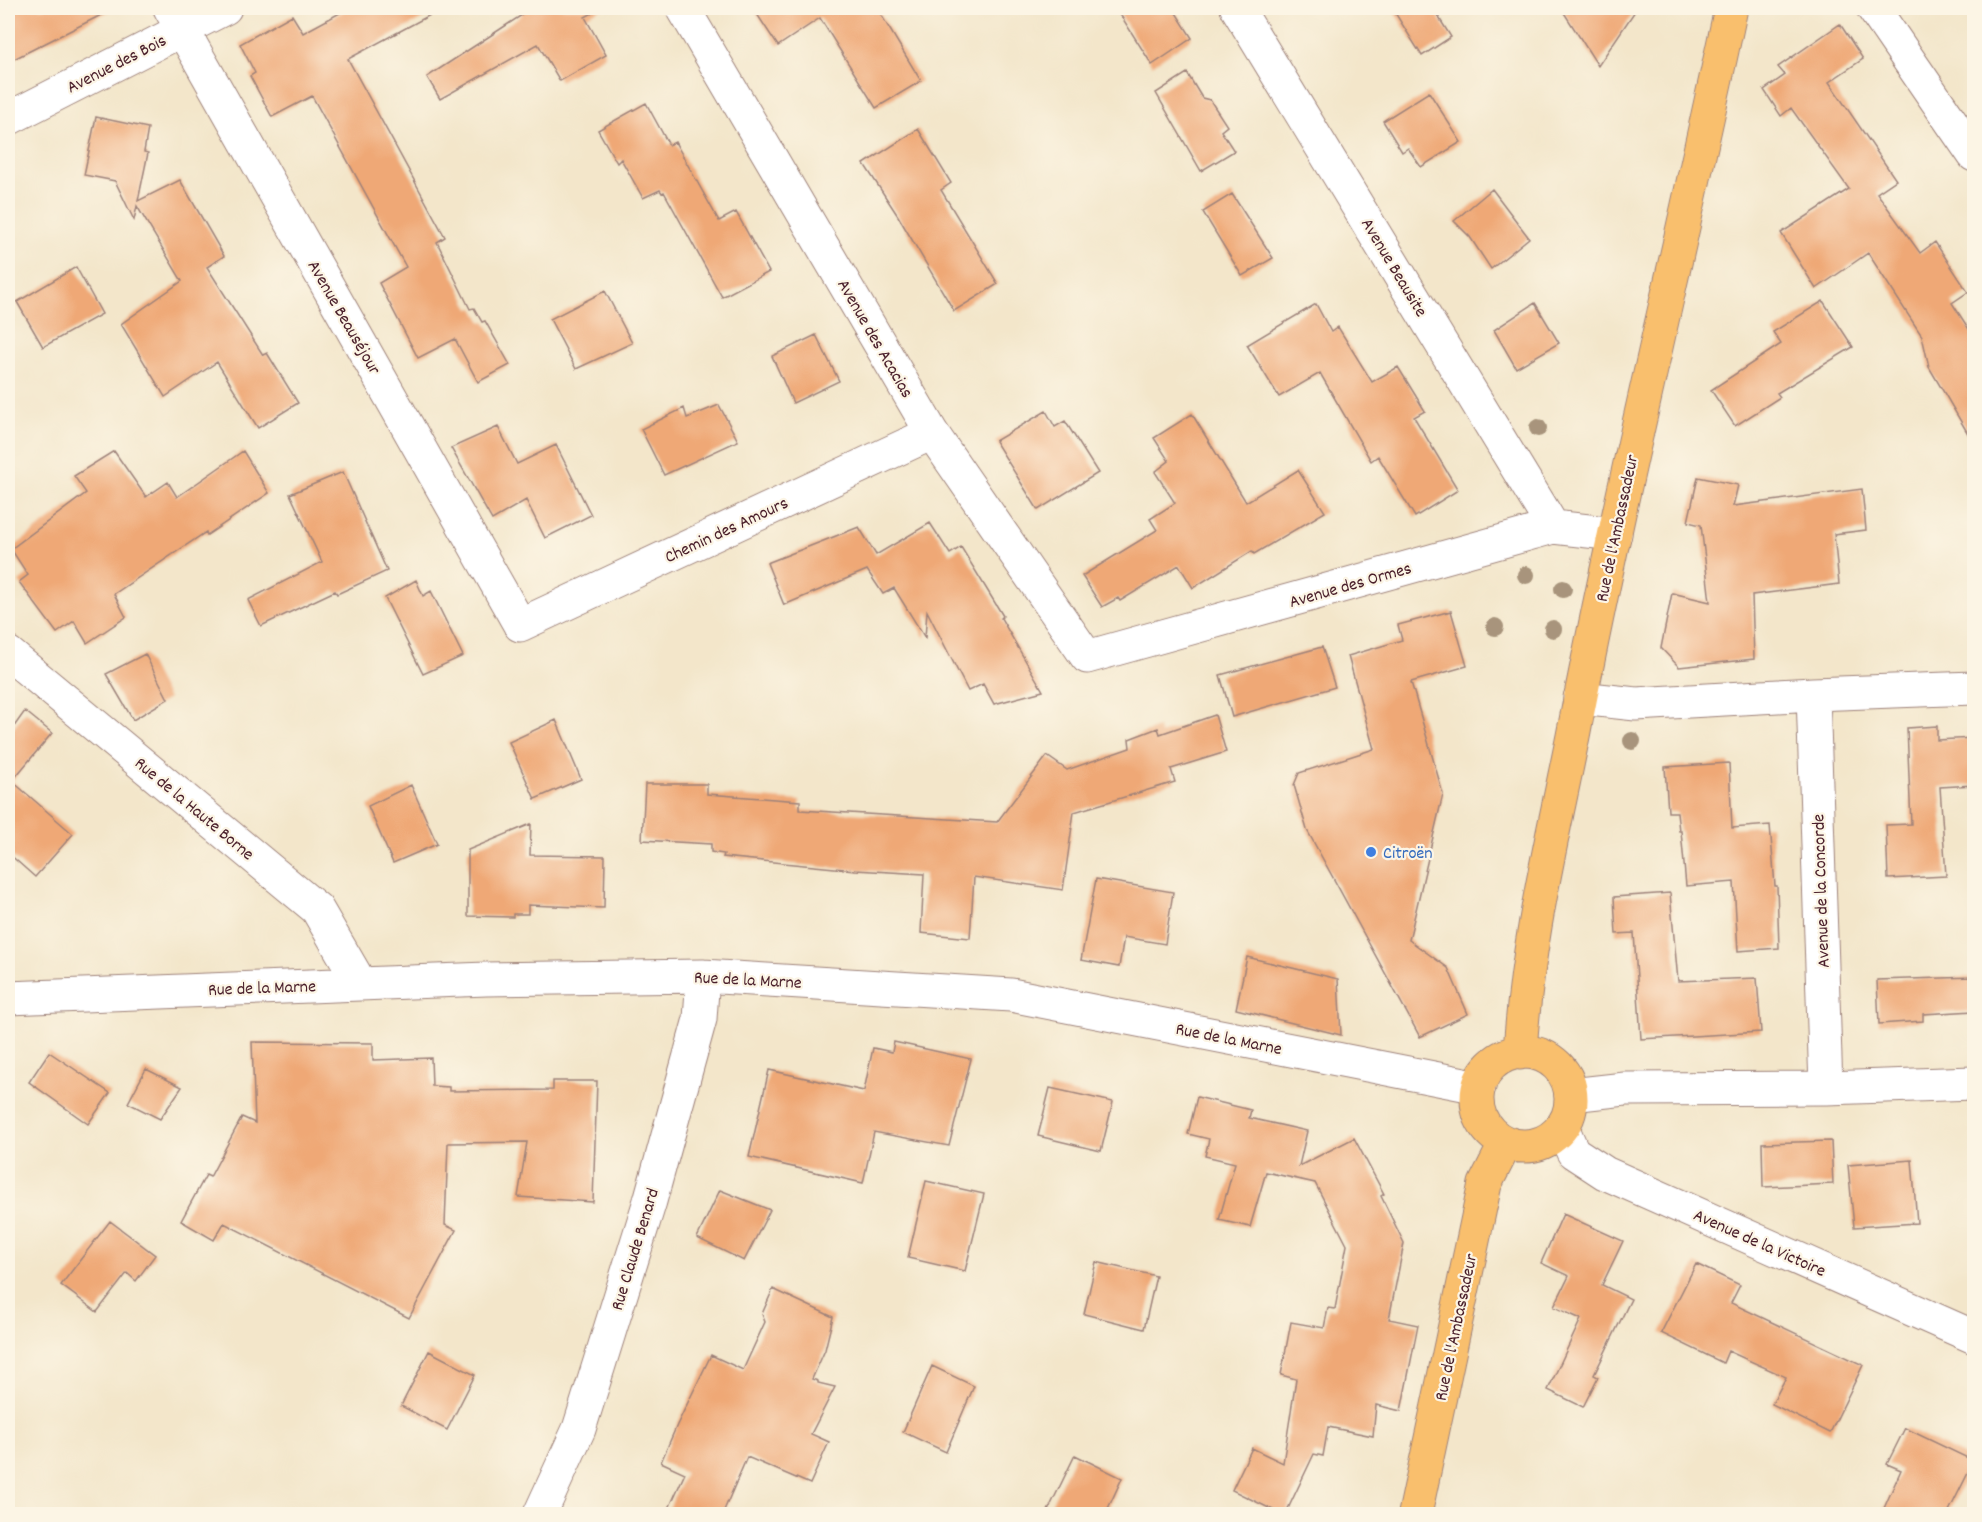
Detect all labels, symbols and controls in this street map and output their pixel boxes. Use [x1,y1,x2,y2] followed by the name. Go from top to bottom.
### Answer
[63,29,171,101] street label: Avenue des Bois
[1353,214,1432,323] street label: Avenue Beausite
[300,256,386,380] street label: Avenue Beauséjour
[830,275,918,403] street label: Avenue des Acacias
[1591,452,1646,604] street label: Rue de l'Ambassadeur
[661,492,793,571] street label: Chemin des Amours
[1287,557,1415,616] street label: Avenue des Ormes
[128,752,259,868] street label: Rue de la Haute Borne
[1807,813,1838,968] street label: Avenue de la Concorde
[1383,842,1433,867] place label: Citroën
[1364,845,1378,859] marker: Citroën
[693,966,802,997] street label: Rue de la Marne
[208,975,316,1004] street label: Rue de la Marne
[1173,1018,1284,1063] street label: Rue de la Marne
[606,1185,667,1314] street label: Rue Claude Benard
[1689,1204,1829,1285] street label: Avenue de la Victoire
[1430,1251,1485,1403] street label: Rue de l'Ambassadeur

